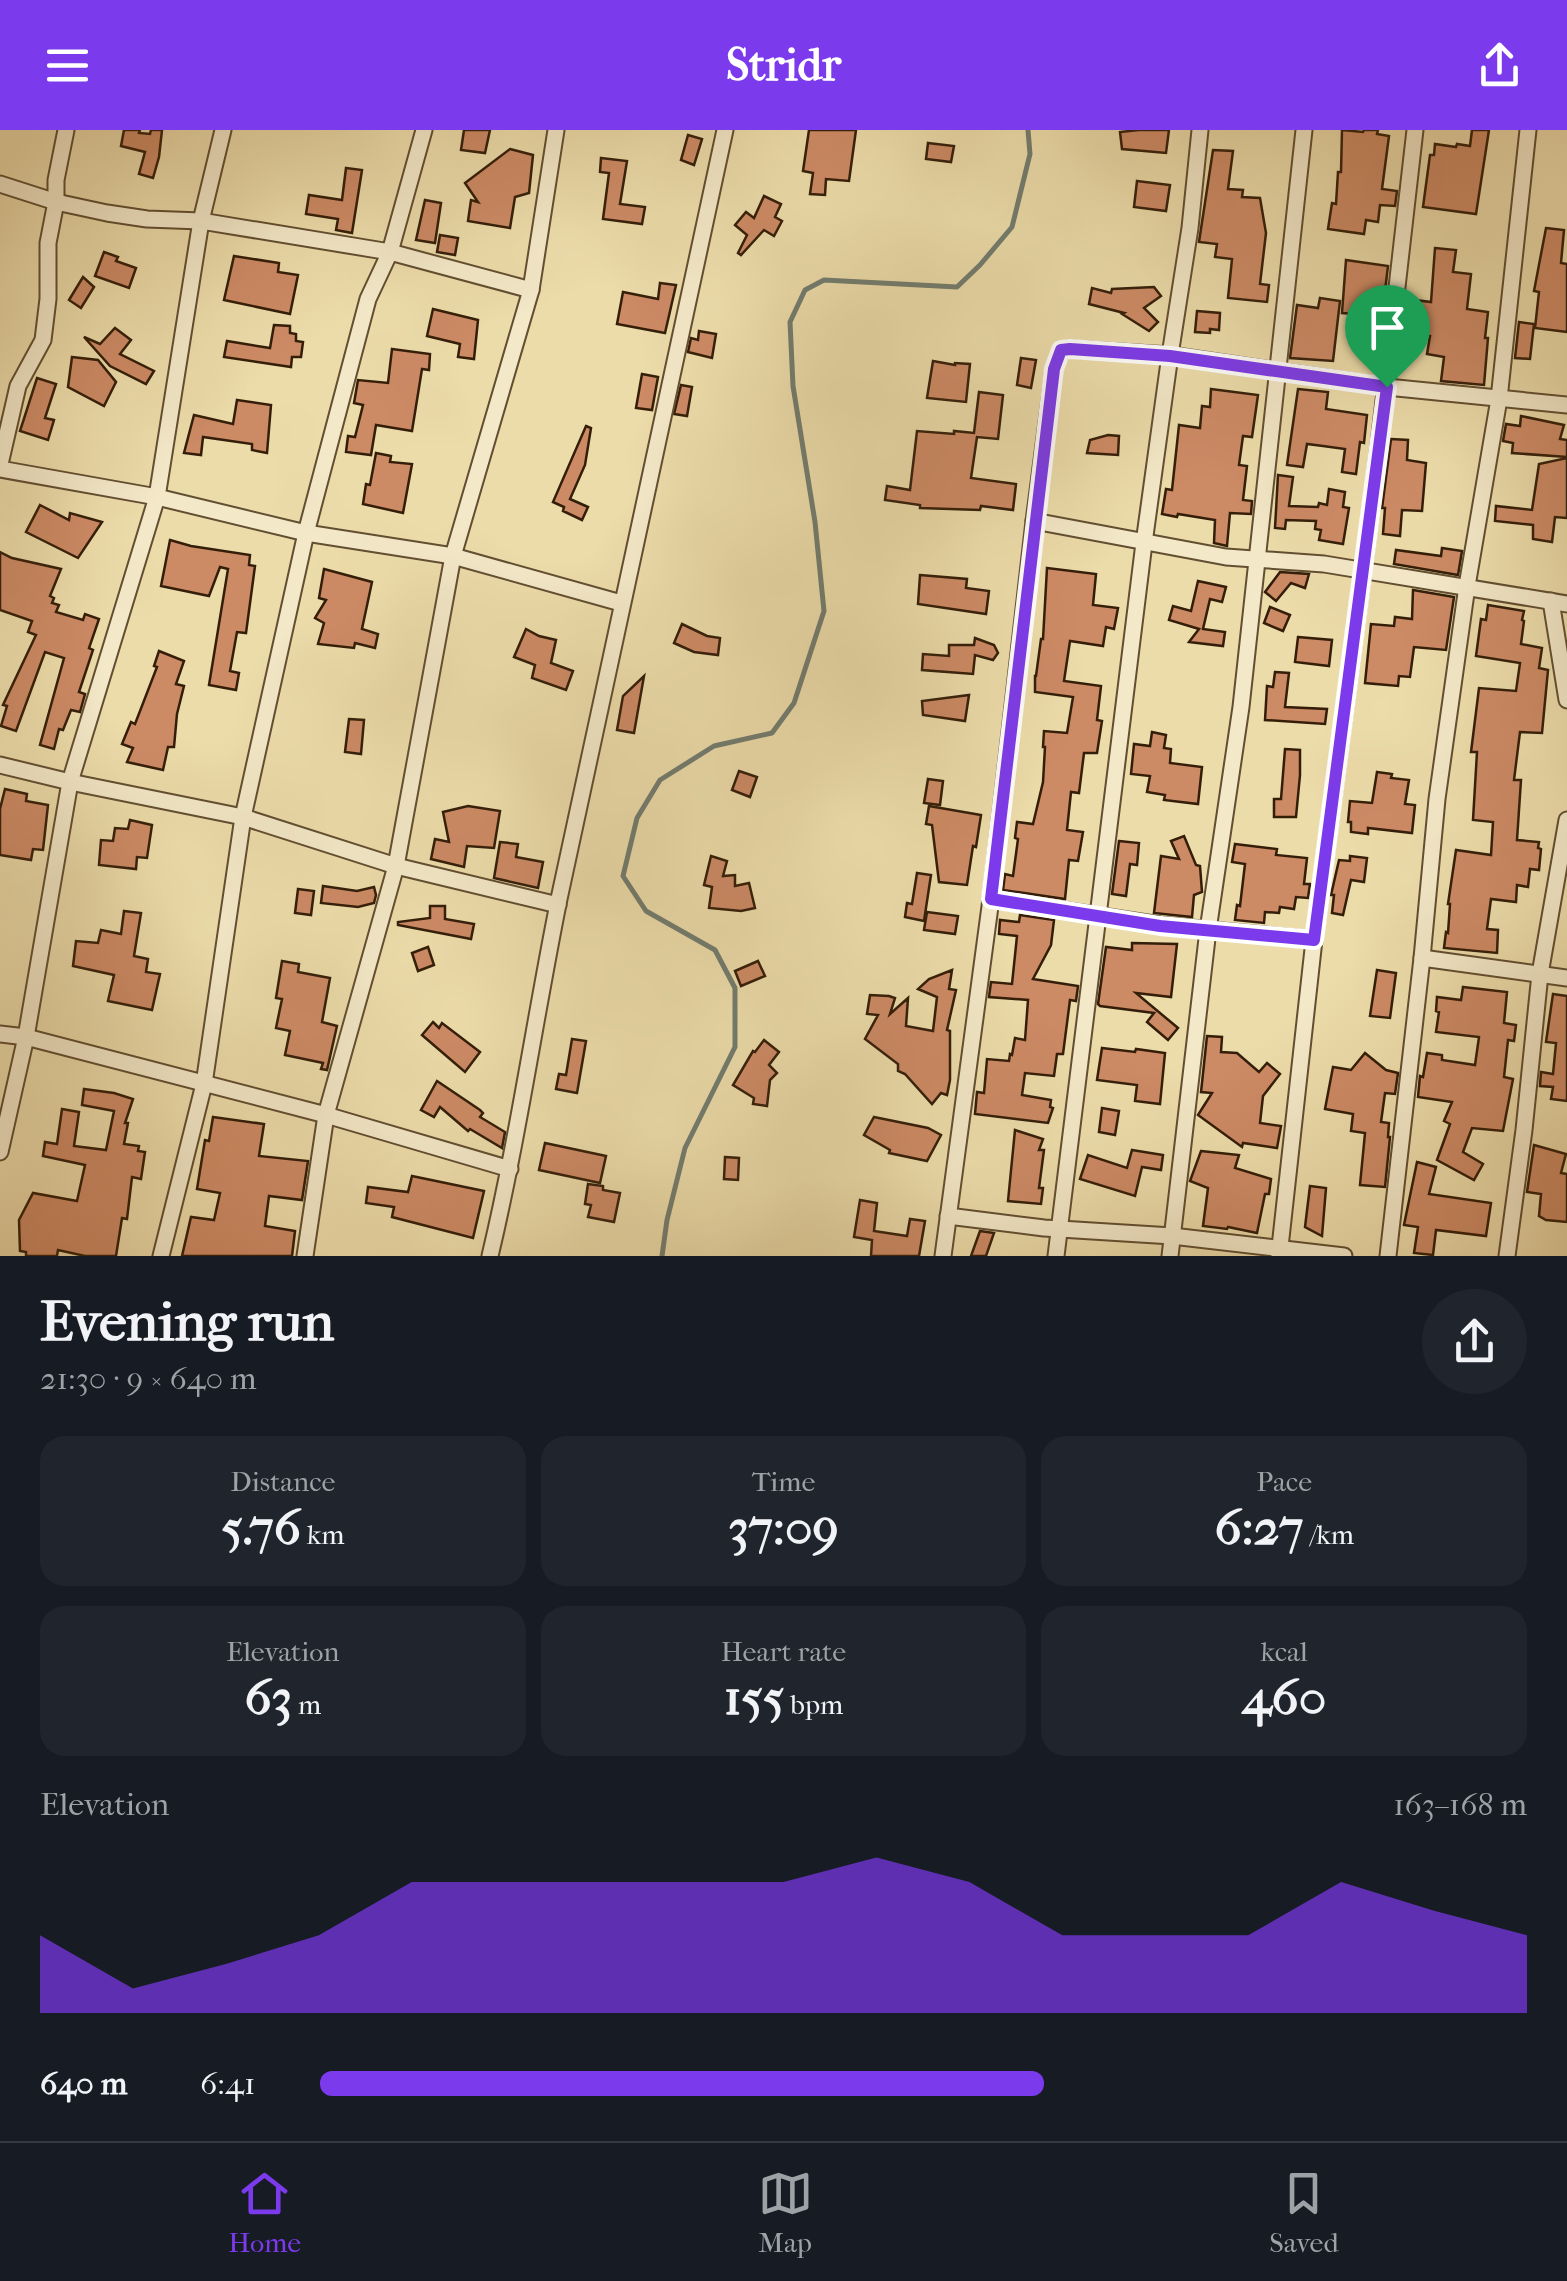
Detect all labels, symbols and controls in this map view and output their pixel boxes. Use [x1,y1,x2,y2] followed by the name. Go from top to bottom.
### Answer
[40,38,95,93] icon: menu
[1472,38,1527,93] icon: share
[726,39,841,92] text: Stridr
[1345,285,1430,388] pin
[1360,300,1415,355] icon: arrive
[1422,1289,1527,1394] button: share
[40,1290,334,1354] text: Evening run
[40,1360,257,1397] text: 21:30 · 9 × 640 m
[230,1465,335,1498] text: Distance
[752,1465,815,1498] text: Time
[1256,1465,1312,1498] text: Pace
[221,1498,301,1557] text: 5.76
[728,1498,839,1557] text: 37:09
[1214,1498,1303,1557] text: 6:27
[301,1518,345,1551] text: km
[1303,1518,1354,1551] text: /km
[226,1635,339,1668] text: Elevation
[721,1635,846,1668] text: Heart rate
[1261,1635,1308,1668] text: kcal
[244,1668,292,1727] text: 63
[724,1668,784,1727] text: 155
[1242,1668,1326,1727] text: 460
[292,1688,321,1721] text: m
[784,1688,843,1721] text: bpm
[40,1786,169,1823] text: Elevation
[1393,1786,1527,1823] text: 163–168 m
[40,2065,127,2102] text: 640 m
[200,2065,255,2102] text: 6:41
[228,2166,301,2259] tab: Home
[758,2166,813,2259] tab: Map
[1269,2166,1339,2259] tab: Saved

